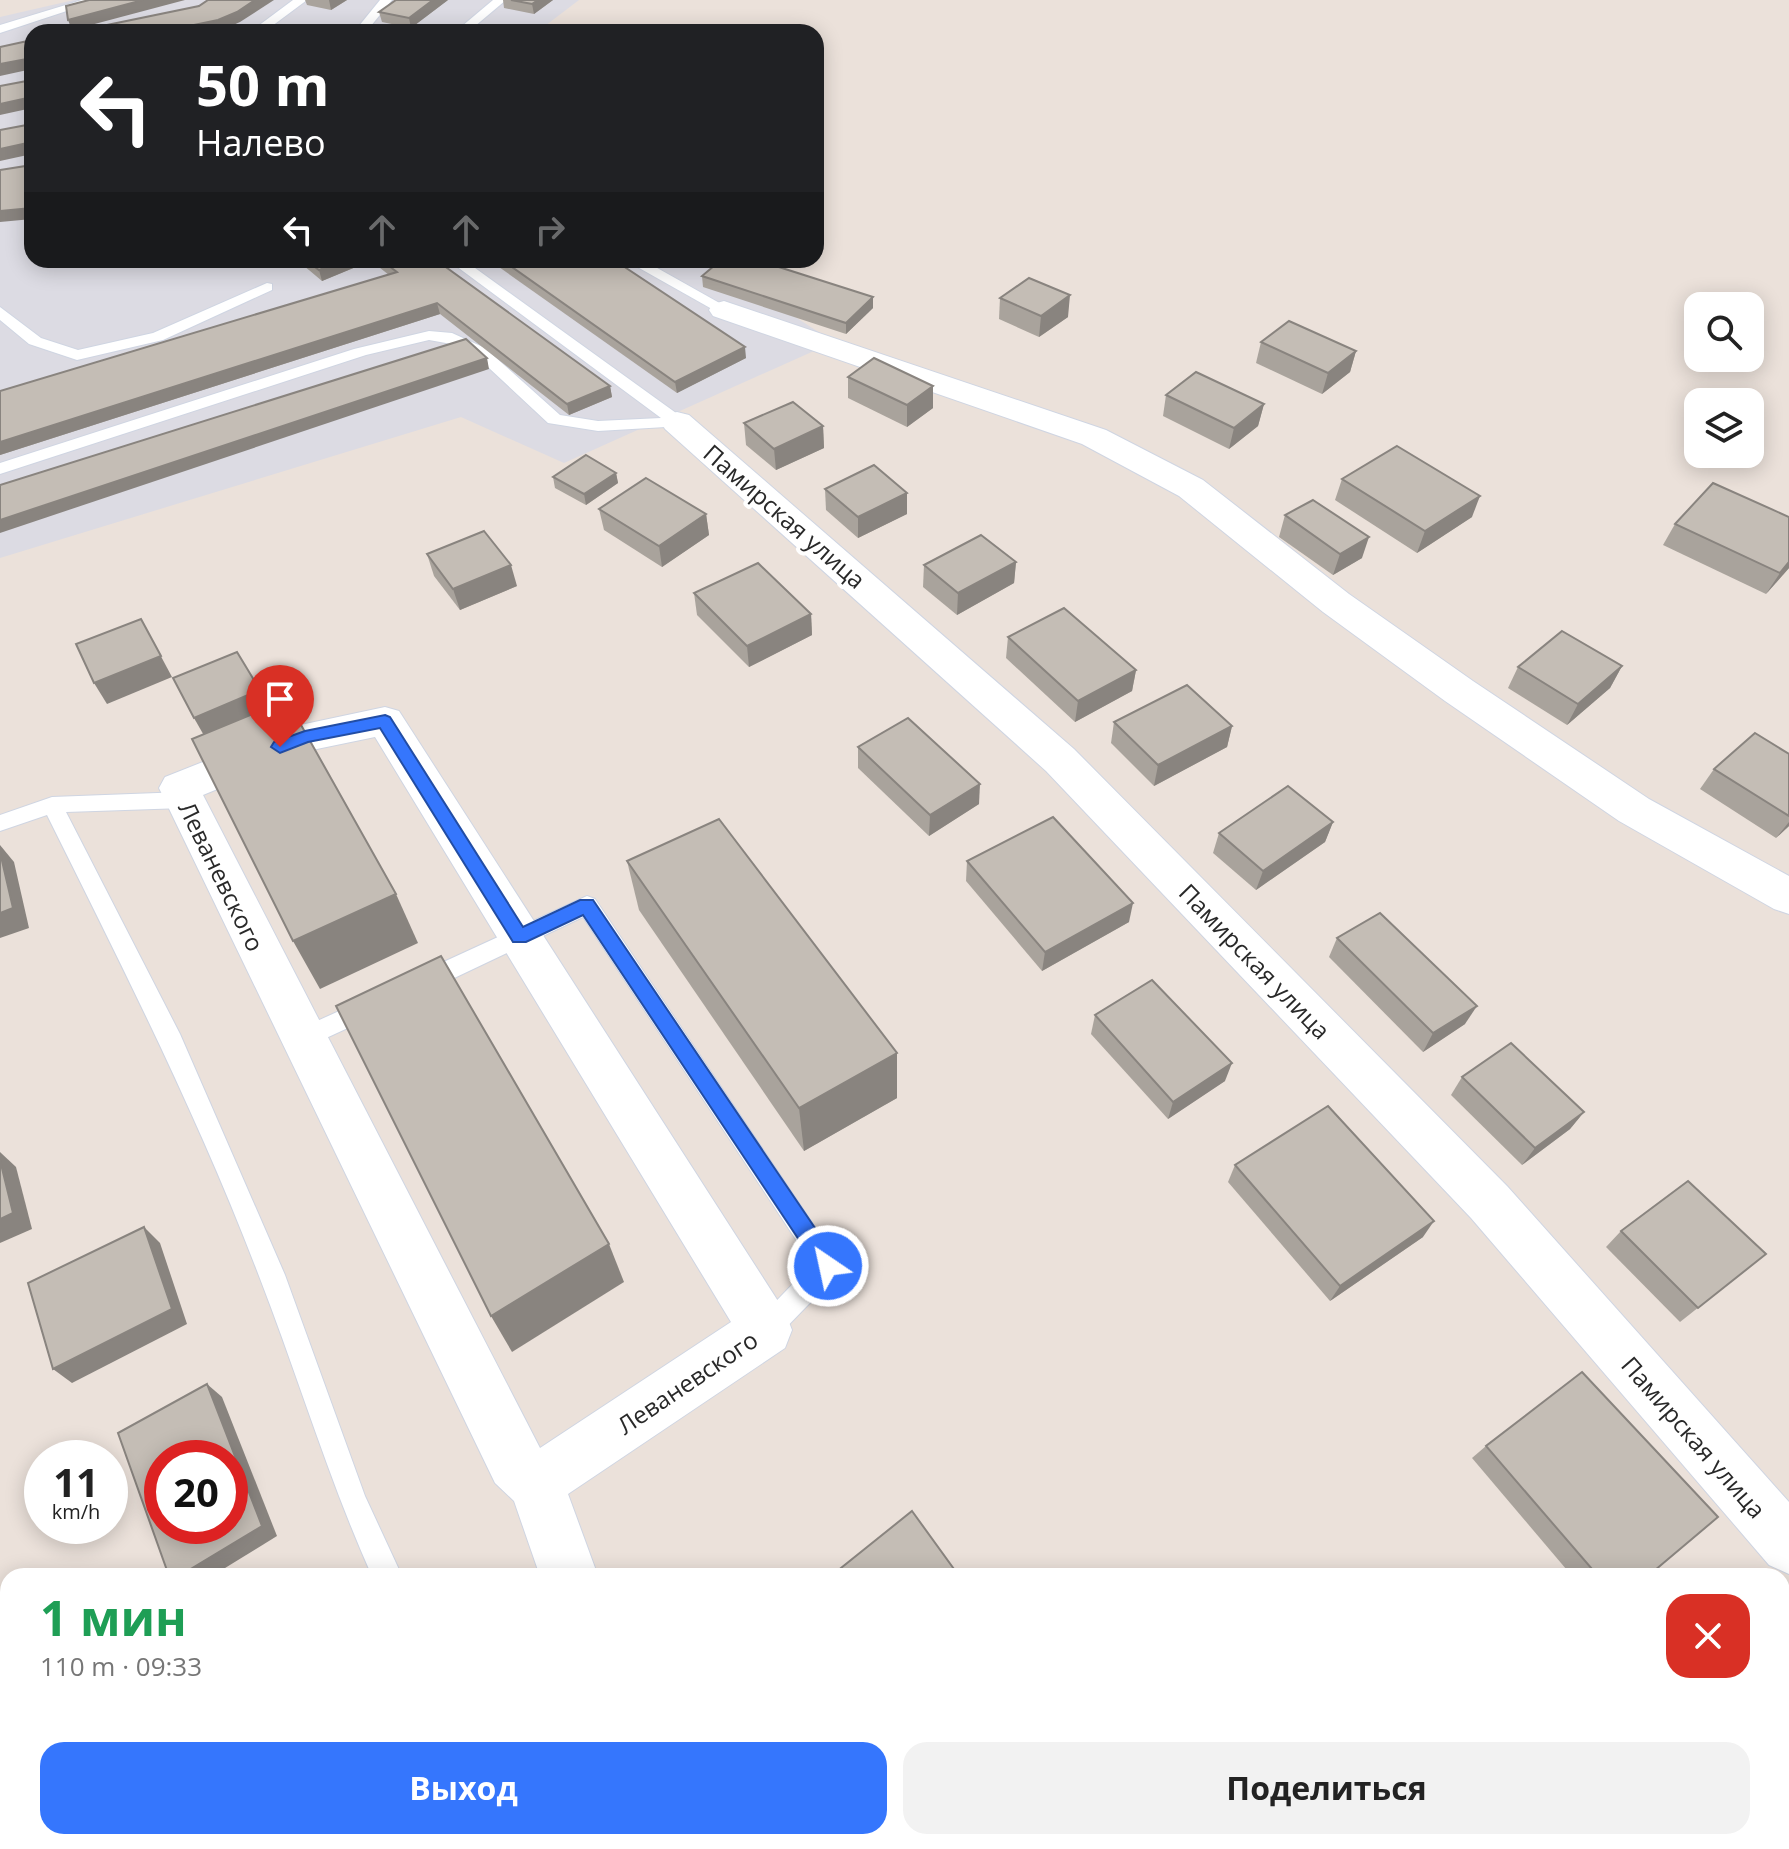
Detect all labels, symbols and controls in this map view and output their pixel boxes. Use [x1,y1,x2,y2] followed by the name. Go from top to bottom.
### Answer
[196,46,330,122] text: 50 m
[64,56,168,160] icon: left
[196,118,326,167] text: Налево
[276,208,320,252] icon: left
[360,208,404,252] icon: ahead
[444,208,488,252] icon: ahead
[528,208,572,252] icon: right
[1684,292,1764,468] map controls
[1684,292,1764,372] button: search
[1684,388,1764,468] button: layers
[697,436,873,596] street label: Памирская улица
[246,665,314,747] pin
[258,677,302,721] icon: arrive
[171,796,273,956] street label: Леваневского
[1172,876,1338,1046] street label: Памирская улица
[786,1224,870,1308] position arrow
[610,1323,764,1441] street label: Леваневского
[1614,1349,1774,1525] street label: Памирская улица
[144,1440,248,1544] speed limit sign: 20
[53,1454,99,1509] text: 11
[52,1498,100,1525] text: km/h
[40,1585,187,1650] text: 1 мин
[1666,1594,1750,1678] button: close
[40,1648,202,1684] text: 110 m · 09:33
[40,1742,887,1834] button: Выход
[903,1742,1750,1834] button: Поделиться

